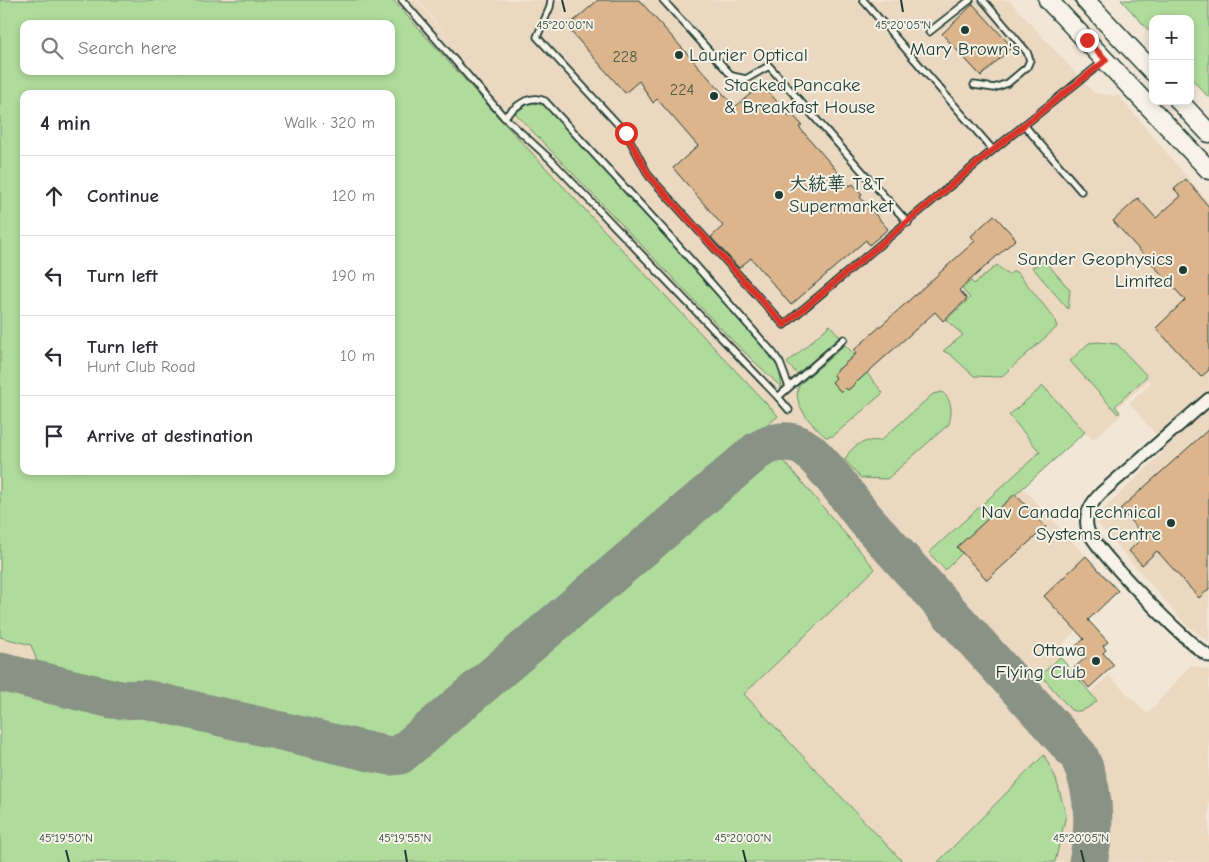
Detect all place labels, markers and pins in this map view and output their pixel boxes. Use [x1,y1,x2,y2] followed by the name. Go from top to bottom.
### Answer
[959,24,971,36] marker: Mary Brown's
[910,38,1020,60] place label: Mary Brown's
[689,44,808,66] place label: Laurier Optical
[673,49,685,61] marker: Laurier Optical
[724,74,875,118] place label: Stacked Pancake & Breakfast House
[708,90,720,102] marker: Stacked Pancake & Breakfast House
[789,173,894,217] place label: 大統華 T&T Supermarket
[773,189,785,201] marker: 大統華 T&T Supermarket
[1018,248,1173,292] place label: Sander Geophysics Limited
[1177,264,1189,276] marker: Sander Geophysics Limited
[981,501,1161,545] place label: Nav Canada Technical Systems Centre
[1165,517,1177,529] marker: Nav Canada Technical Systems Centre
[995,639,1086,683] place label: Ottawa Flying Club
[1090,655,1102,667] marker: Ottawa Flying Club

